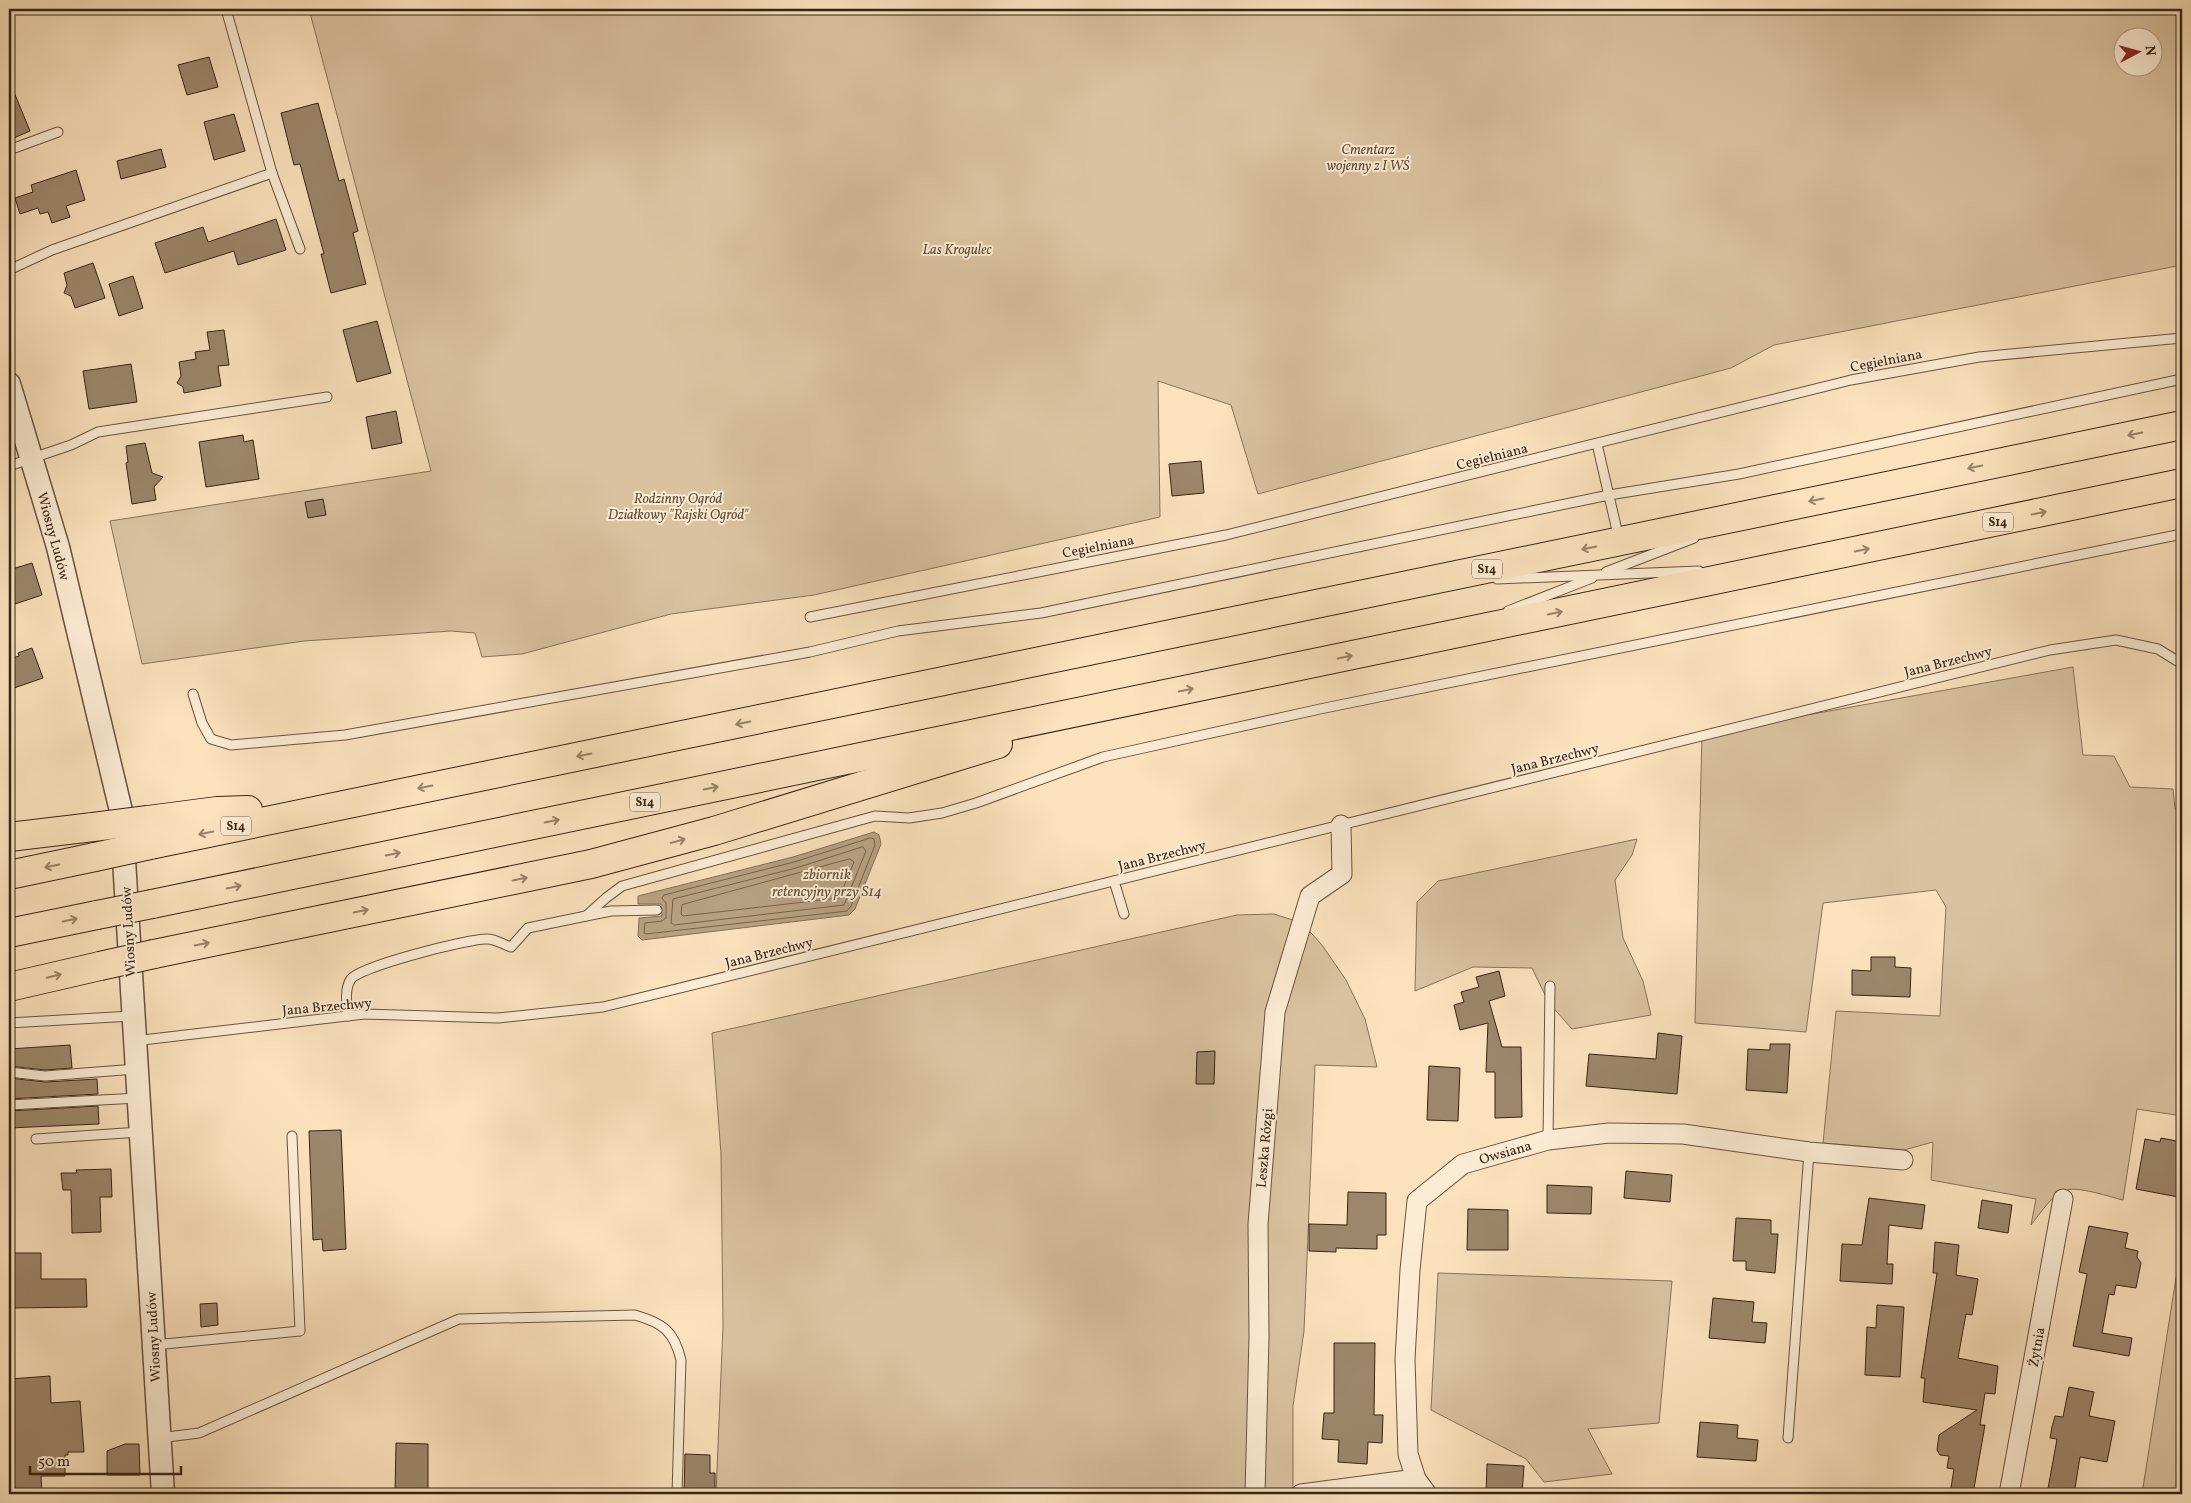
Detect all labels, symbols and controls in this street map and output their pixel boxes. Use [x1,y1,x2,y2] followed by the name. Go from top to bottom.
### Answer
[2114,28,2164,78] north arrow
[2139,45,2159,57] text: N
[1327,141,1410,176] park label: Cmentarz wojenny z I WŚ
[922,241,992,260] park label: Las Krogulec
[1849,345,1924,378] street label: Cegielniana
[2127,430,2143,440] one-way arrow
[1455,439,1530,475] street label: Cegielniana
[1968,463,1984,473] one-way arrow
[32,490,74,583] street label: Wiosny Ludów
[608,490,750,525] park label: Rodzinny Ogród Działkowy "Rajski Ogród"
[1809,496,1825,506] one-way arrow
[2030,508,2046,517] one-way arrow
[1983,512,2013,532] road number: S14
[1061,531,1136,564] street label: Cegielniana
[1581,544,1597,553] one-way arrow
[1854,545,1870,554] one-way arrow
[1472,560,1502,578] road number: S14
[1547,608,1563,618] one-way arrow
[1902,642,1995,683] street label: Jana Brzechwy
[1336,652,1352,661] one-way arrow
[1177,685,1193,694] one-way arrow
[736,719,752,728] one-way arrow
[1509,739,1602,780] street label: Jana Brzechwy
[576,751,592,760] one-way arrow
[417,783,433,793] one-way arrow
[703,783,719,792] one-way arrow
[630,792,660,812] road number: S14
[221,816,251,836] road number: S14
[544,816,560,825] one-way arrow
[198,829,214,838] one-way arrow
[669,835,685,845] one-way arrow
[1116,836,1209,877] street label: Jana Brzechwy
[385,848,401,858] one-way arrow
[44,862,60,871] one-way arrow
[772,865,882,903] water label: zbiornik retencyjny przy S14
[511,873,527,883] one-way arrow
[226,881,242,891] one-way arrow
[118,886,141,978] street label: Wiosny Ludów
[352,906,368,916] one-way arrow
[62,915,78,925] one-way arrow
[723,933,816,974] street label: Jana Brzechwy
[193,939,209,949] one-way arrow
[46,971,62,980] one-way arrow
[281,994,373,1021] street label: Jana Brzechwy
[1253,1107,1278,1189] street label: Leszka Rózgi
[1477,1137,1534,1170] street label: Owsiana
[143,1291,166,1383] street label: Wiosny Ludów
[2025,1326,2050,1369] street label: Żytnia
[30,1443,181,1475] scale bar
[38,1452,70,1473] text: 50 m

